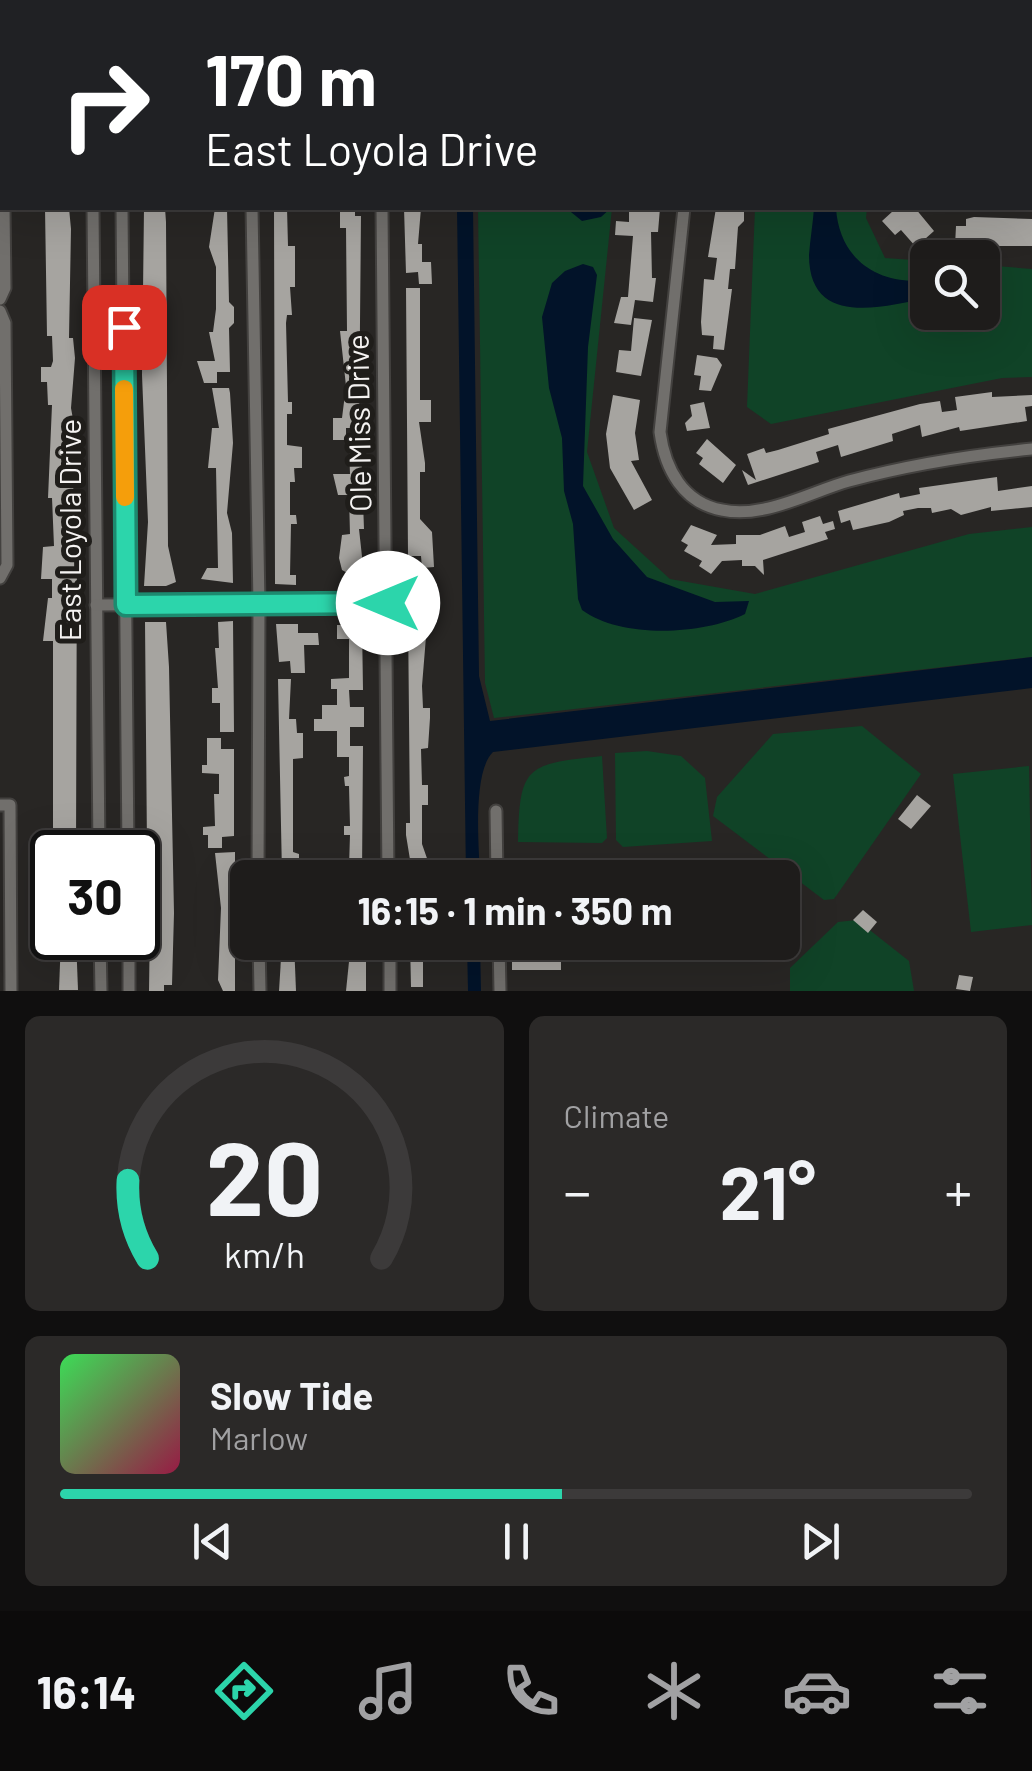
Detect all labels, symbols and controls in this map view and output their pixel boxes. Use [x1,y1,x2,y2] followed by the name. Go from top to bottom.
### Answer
[205,36,377,120] text: 170 m
[40,40,170,170] icon: right
[205,121,539,175] text: East Loyola Drive
[910,240,1000,330] map controls
[910,240,1000,330] button: search
[82,285,167,370] pin
[97,300,152,355] icon: arrive
[338,334,378,512] street label: Ole Miss Drive
[51,419,87,641] street label: East Loyola Drive
[336,551,440,655] position arrow
[30,830,160,960] speed limit sign: 30
[357,887,673,933] text: 16:15 · 1 min · 350 m
[564,1096,669,1134] text: Climate
[205,1112,323,1237] text: 20
[720,1145,816,1235] text: 21°
[564,1157,591,1223] text: −
[944,1157,972,1223] text: +
[224,1232,305,1275] text: km/h
[210,1372,373,1418] text: Slow Tide
[210,1418,308,1456] text: Marlow
[185,1514,240,1569] icon: previous
[489,1514,544,1569] icon: pause
[793,1514,848,1569] icon: next
[209,1656,279,1726] icon: directions
[353,1656,423,1726] icon: music
[496,1656,566,1726] icon: phone
[639,1656,709,1726] icon: climate
[782,1656,852,1726] icon: car
[925,1656,995,1726] icon: filters
[37,1664,136,1718] text: 16:14

